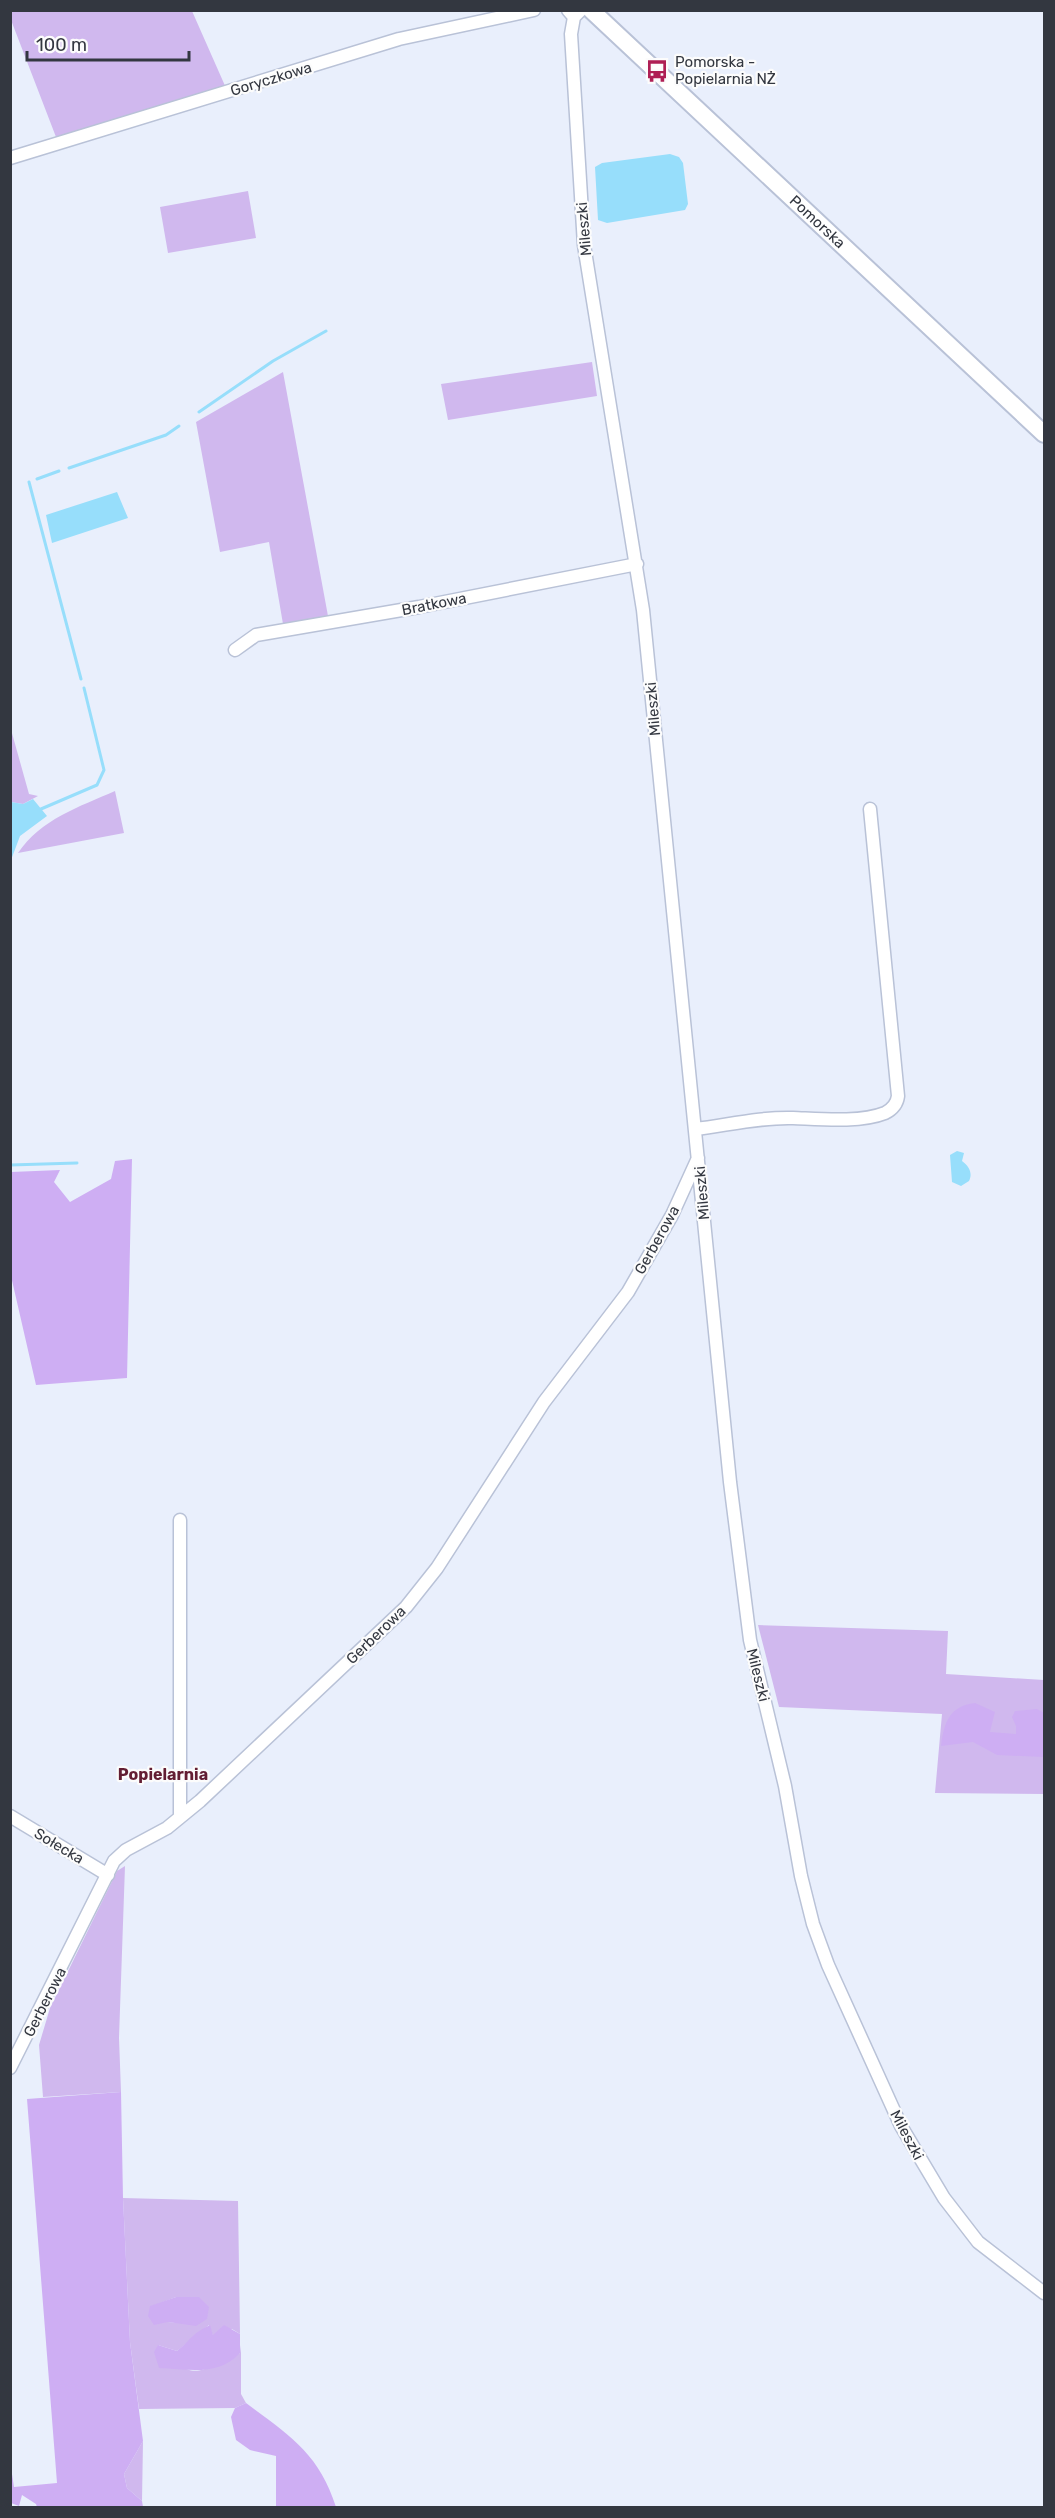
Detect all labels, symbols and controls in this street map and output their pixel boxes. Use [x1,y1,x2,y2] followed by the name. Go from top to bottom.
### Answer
[27,24,189,62] scale bar
[36,34,87,56] text: 100 m
[675,53,776,88] place label: Pomorska - Popielarnia NŻ
[228,58,314,100] street label: Goryczkowa
[644,58,670,84] bus stop icon: Pomorska - Popielarnia NŻ
[786,192,849,252] street label: Pomorska
[573,201,595,257] street label: Mileszki
[400,589,468,619] street label: Bratkowa
[642,681,664,737] street label: Mileszki
[691,1165,713,1221] street label: Mileszki
[631,1203,683,1277] street label: Gerberowa
[343,1602,409,1668] street label: Gerberowa
[743,1647,773,1703] street label: Mileszki
[118,1765,208,1784] district label: Popielarnia
[31,1824,87,1868] street label: Sołecka
[20,1964,70,2040] street label: Gerberowa
[886,2107,928,2163] street label: Mileszki

